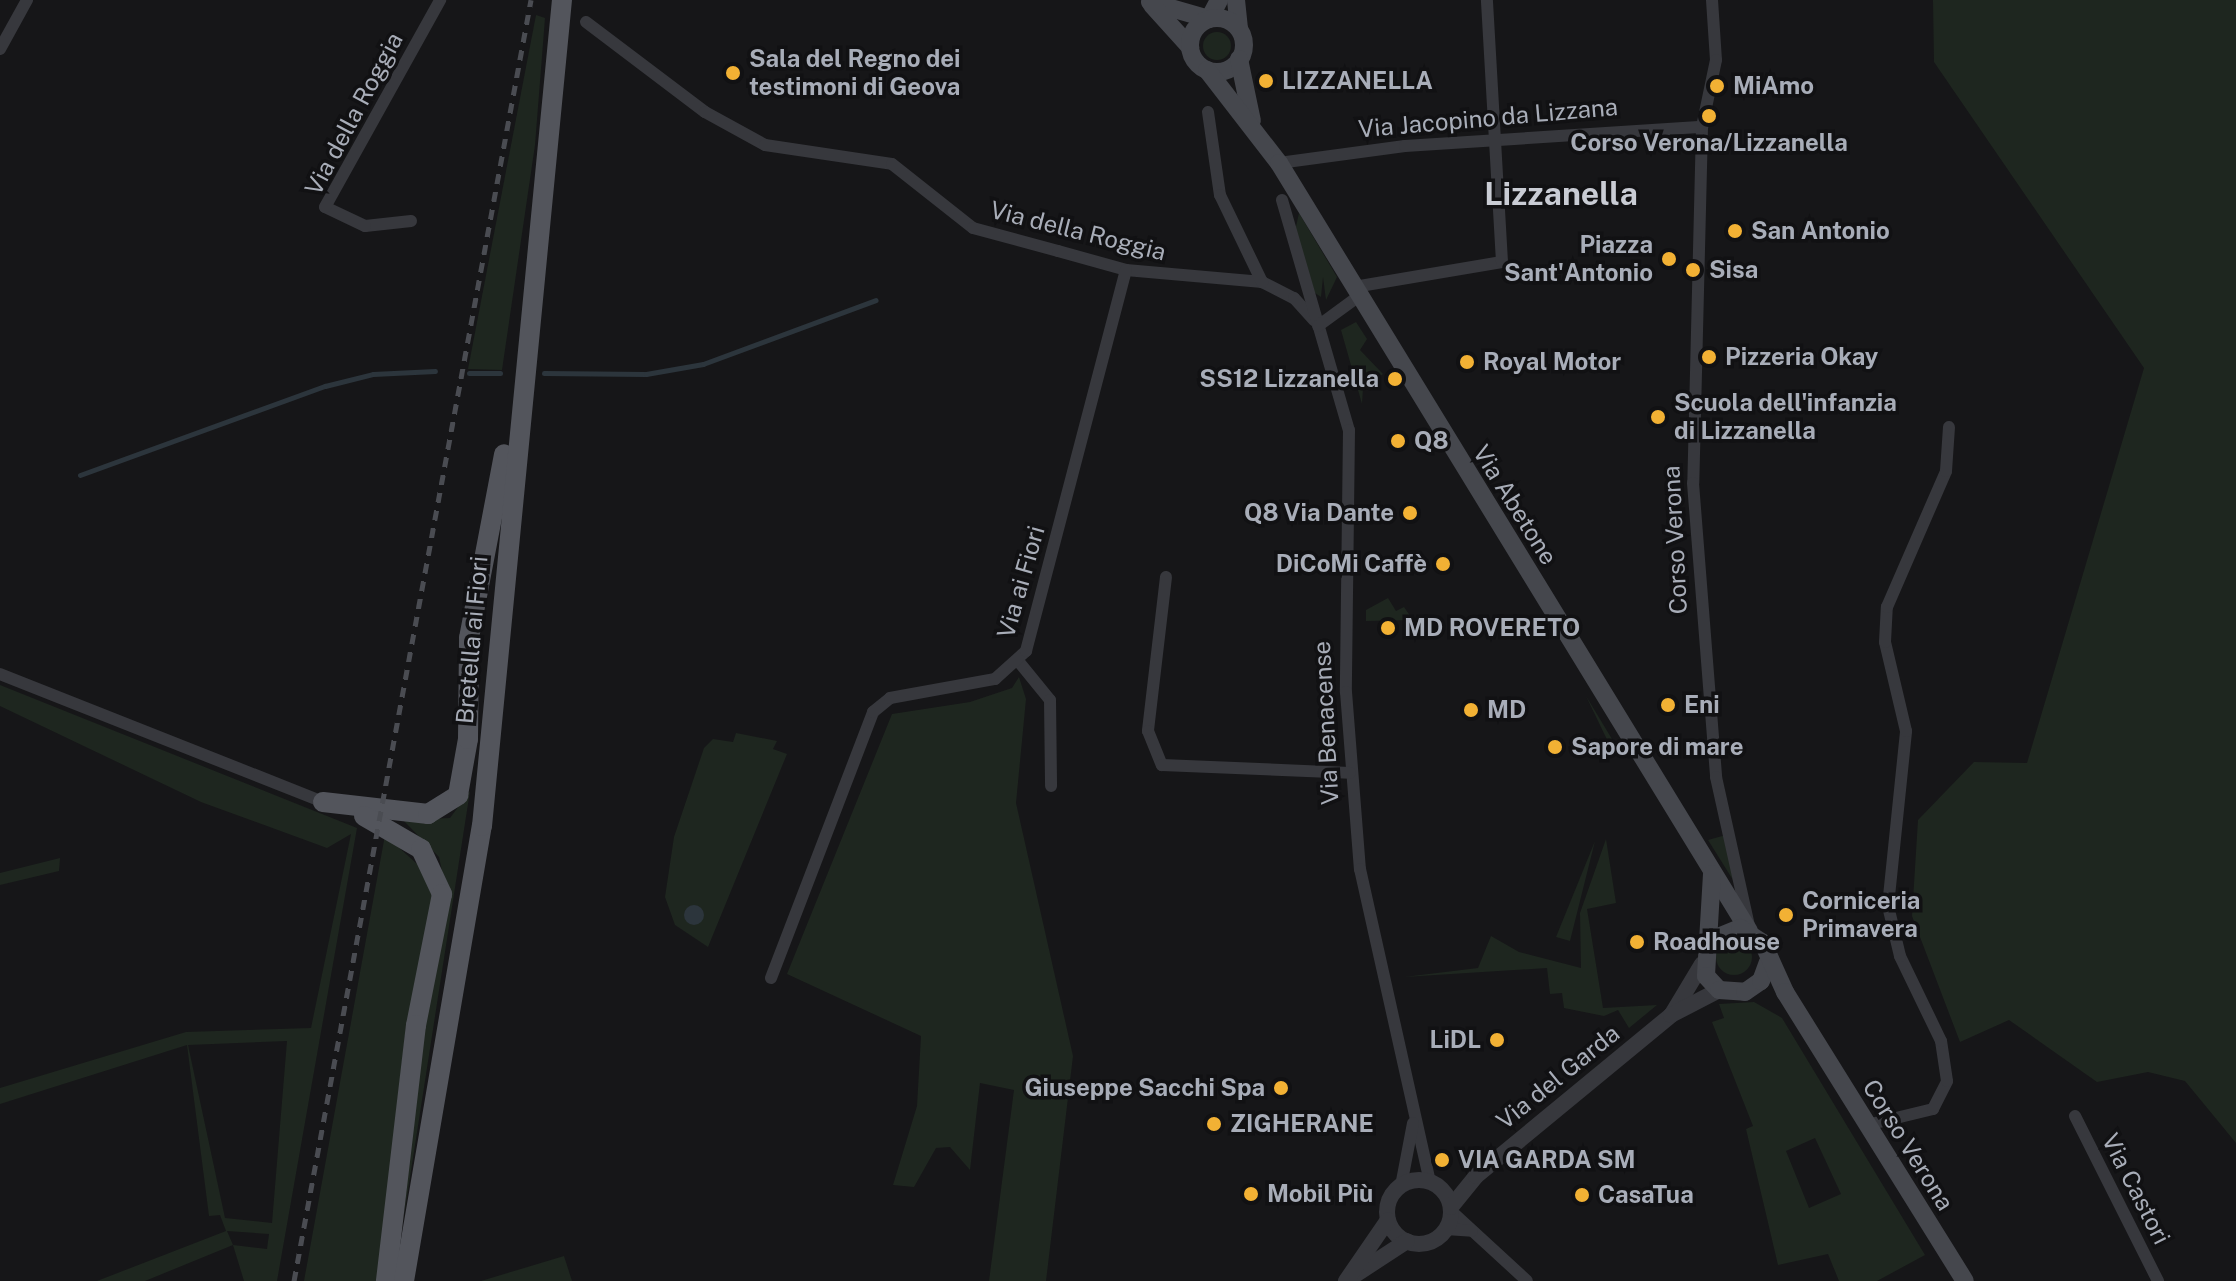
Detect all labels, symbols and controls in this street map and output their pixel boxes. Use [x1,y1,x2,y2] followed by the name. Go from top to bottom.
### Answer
[299,28,409,200] street label: Via della Roggia
[749,45,961,101] place label: Sala del Regno dei testimoni di Geova
[724,64,742,82] marker: Sala del Regno dei testimoni di Geova
[1282,67,1433,95] place label: LIZZANELLA
[1257,72,1275,90] marker: LIZZANELLA
[1733,72,1814,100] place label: MiAmo
[1708,77,1726,95] marker: MiAmo
[1357,92,1619,144] street label: Via Jacopino da Lizzana
[1700,107,1718,125] marker: Corso Verona/Lizzanella
[1570,129,1848,157] place label: Corso Verona/Lizzanella
[1484,175,1638,213] district label: Lizzanella
[987,195,1169,267] street label: Via della Roggia
[1751,217,1890,245] place label: San Antonio
[1726,222,1744,240] marker: San Antonio
[1504,231,1653,287] place label: Piazza Sant'Antonio
[1660,250,1678,268] marker: Piazza Sant'Antonio
[1709,256,1758,284] place label: Sisa
[1684,261,1702,279] marker: Sisa
[1725,343,1878,371] place label: Pizzeria Okay
[1483,348,1621,376] place label: Royal Motor
[1700,348,1718,366] marker: Pizzeria Okay
[1458,353,1476,371] marker: Royal Motor
[1199,365,1379,393] place label: SS12 Lizzanella
[1386,370,1404,388] marker: SS12 Lizzanella
[1674,389,1897,445] place label: Scuola dell'infanzia di Lizzanella
[1649,408,1667,426] marker: Scuola dell'infanzia di Lizzanella
[1414,427,1449,455] place label: Q8
[1389,432,1407,450] marker: Q8
[1467,440,1563,570] street label: Via Abetone
[1657,465,1693,615] street label: Corso Verona
[1244,499,1394,527] place label: Q8 Via Dante
[1401,504,1419,522] marker: Q8 Via Dante
[991,523,1051,641] street label: Via ai Fiori
[1276,550,1427,578] place label: DiCoMi Caffè
[450,555,494,725] street label: Bretella ai Fiori
[1434,555,1452,573] marker: DiCoMi Caffè
[1404,614,1580,642] place label: MD ROVERETO
[1379,619,1397,637] marker: MD ROVERETO
[1307,640,1345,806] street label: Via Benacense
[1684,691,1720,719] place label: Eni
[1487,696,1526,724] place label: MD
[1659,696,1677,714] marker: Eni
[1462,701,1480,719] marker: MD
[1571,733,1744,761] place label: Sapore di mare
[1546,738,1564,756] marker: Sapore di mare
[1802,887,1920,943] place label: Corniceria Primavera
[1777,906,1795,924] marker: Corniceria Primavera
[1653,928,1780,956] place label: Roadhouse
[1628,933,1646,951] marker: Roadhouse
[1491,1019,1625,1135] street label: Via del Garda
[1430,1026,1481,1054] place label: LiDL
[1488,1031,1506,1049] marker: LiDL
[1024,1074,1265,1102] place label: Giuseppe Sacchi Spa
[1856,1074,1960,1216] street label: Corso Verona
[1272,1079,1290,1097] marker: Giuseppe Sacchi Spa
[1230,1110,1374,1138] place label: ZIGHERANE
[1205,1115,1223,1133] marker: ZIGHERANE
[2096,1129,2176,1249] street label: Via Castori
[1458,1146,1636,1174] place label: VIA GARDA SM
[1433,1151,1451,1169] marker: VIA GARDA SM
[1267,1180,1373,1208] place label: Mobil Più
[1598,1181,1694,1209] place label: CasaTua
[1242,1185,1260,1203] marker: Mobil Più
[1573,1186,1591,1204] marker: CasaTua

